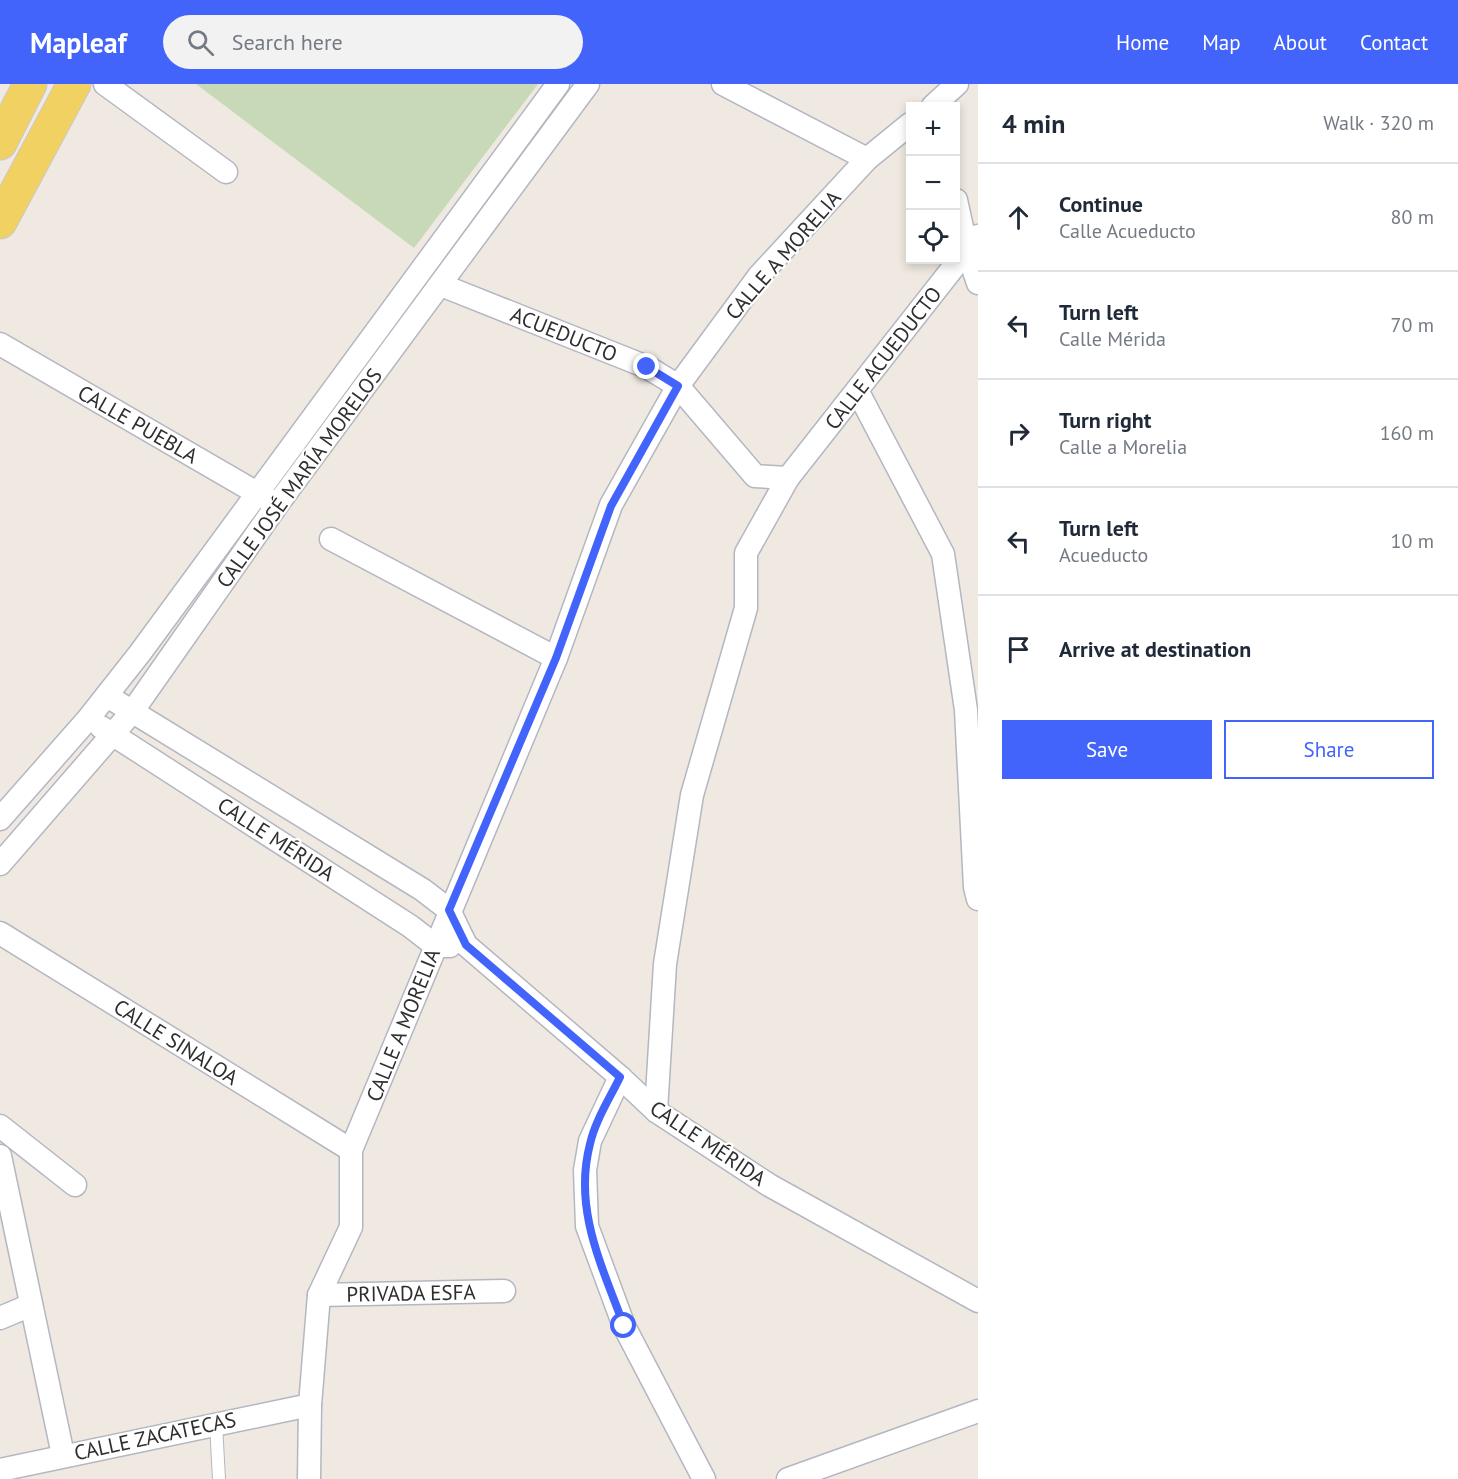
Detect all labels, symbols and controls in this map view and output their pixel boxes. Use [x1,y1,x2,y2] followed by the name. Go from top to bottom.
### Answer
[163,15,583,69] search box
[30,24,127,61] text: Mapleaf
[184,26,217,59] icon: search
[232,28,343,56] text: Search here
[1116,29,1169,56] text: Home
[1202,29,1241,56] text: Map
[1274,29,1327,56] text: About
[1360,29,1428,56] text: Contact
[906,102,960,264] map controls
[906,102,960,156] button: +
[1002,107,1065,140] text: 4 min
[1323,110,1434,136] text: Walk · 320 m
[906,156,960,210] button: −
[719,184,847,325] street label: CALLE A MORELIA
[1059,190,1143,218] text: Continue
[1002,201,1035,234] icon: ahead
[1391,204,1434,230] text: 80 m
[906,210,960,264] button: locate
[1059,218,1196,244] text: Calle Acueducto
[819,281,947,435] street label: CALLE ACUEDUCTO
[1059,298,1139,326] text: Turn left
[507,300,621,368] street label: ACUEDUCTO
[1002,309,1035,342] icon: left
[1391,312,1434,338] text: 70 m
[1059,326,1166,352] text: Calle Mérida
[633,353,659,379] route end
[210,363,388,593] street label: CALLE JOSÉ MARÍA MORELOS
[73,379,204,470] street label: CALLE PUEBLA
[1059,406,1151,434] text: Turn right
[1002,417,1035,450] icon: right
[1380,420,1434,446] text: 160 m
[1059,434,1187,460] text: Calle a Morelia
[1059,514,1139,542] text: Turn left
[1002,525,1035,558] icon: left
[1391,528,1434,554] text: 10 m
[1059,542,1148,568] text: Acueducto
[1002,633,1035,666] icon: arrive
[1059,635,1251,663] text: Arrive at destination
[1002,720,1212,779] button: Save
[1224,720,1434,779] button: Share
[212,791,340,887] street label: CALLE MÉRIDA
[360,944,446,1105] street label: CALLE A MORELIA
[109,993,244,1091] street label: CALLE SINALOA
[645,1094,772,1192] street label: CALLE MÉRIDA
[346,1278,477,1308] street label: PRIVADA ESFA
[610,1312,636,1338] route start
[72,1406,238,1466] street label: CALLE ZACATECAS

